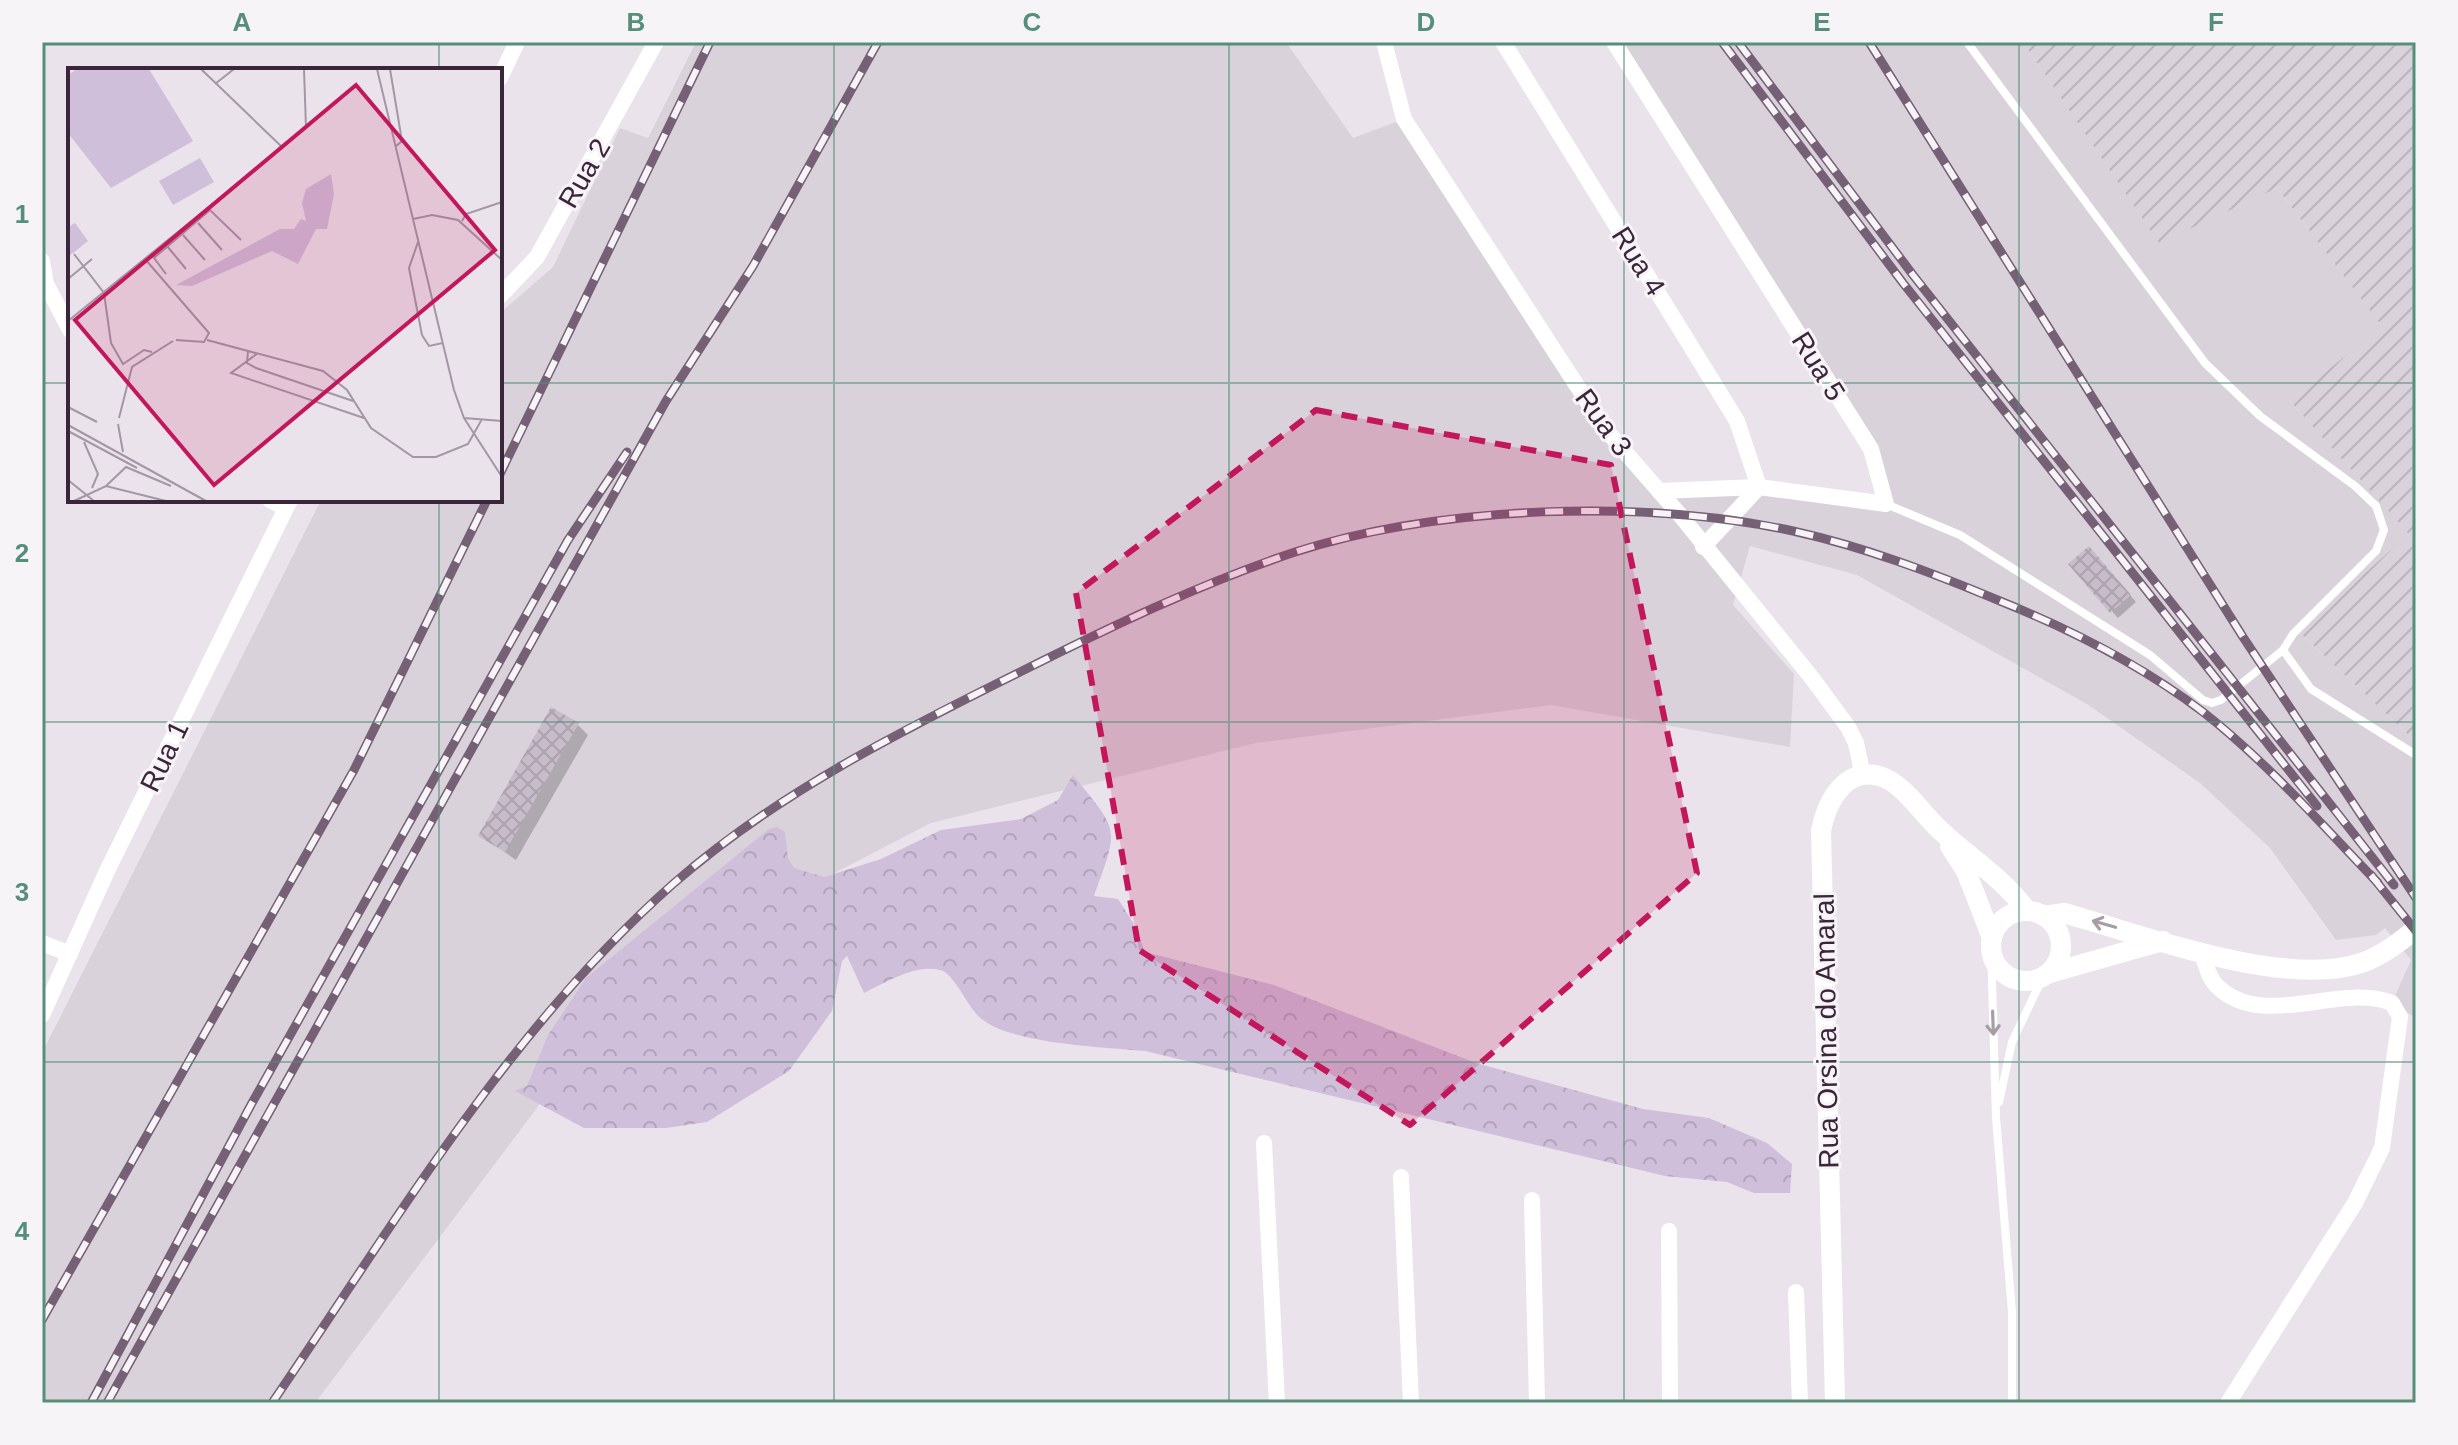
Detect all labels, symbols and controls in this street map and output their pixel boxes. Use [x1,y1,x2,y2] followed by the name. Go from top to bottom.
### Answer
[233,7,252,37] text: A
[627,7,645,37] text: B
[1023,7,1042,37] text: C
[1417,7,1435,37] text: D
[1813,7,1831,37] text: E
[2208,7,2224,37] text: F
[68,68,502,502] inset map
[552,133,617,213] street label: Rua 2
[15,199,29,229] text: 1
[1606,221,1672,301] street label: Rua 4
[1786,326,1852,406] street label: Rua 5
[1569,383,1638,462] street label: Rua 3
[15,538,29,568] text: 2
[134,716,195,797] street label: Rua 1
[15,877,29,907] text: 3
[1809,893,1844,1169] street label: Rua Orsina do Amaral
[2091,916,2117,931] one-way arrow
[1986,1009,2001,1036] one-way arrow
[15,1216,30,1246] text: 4

